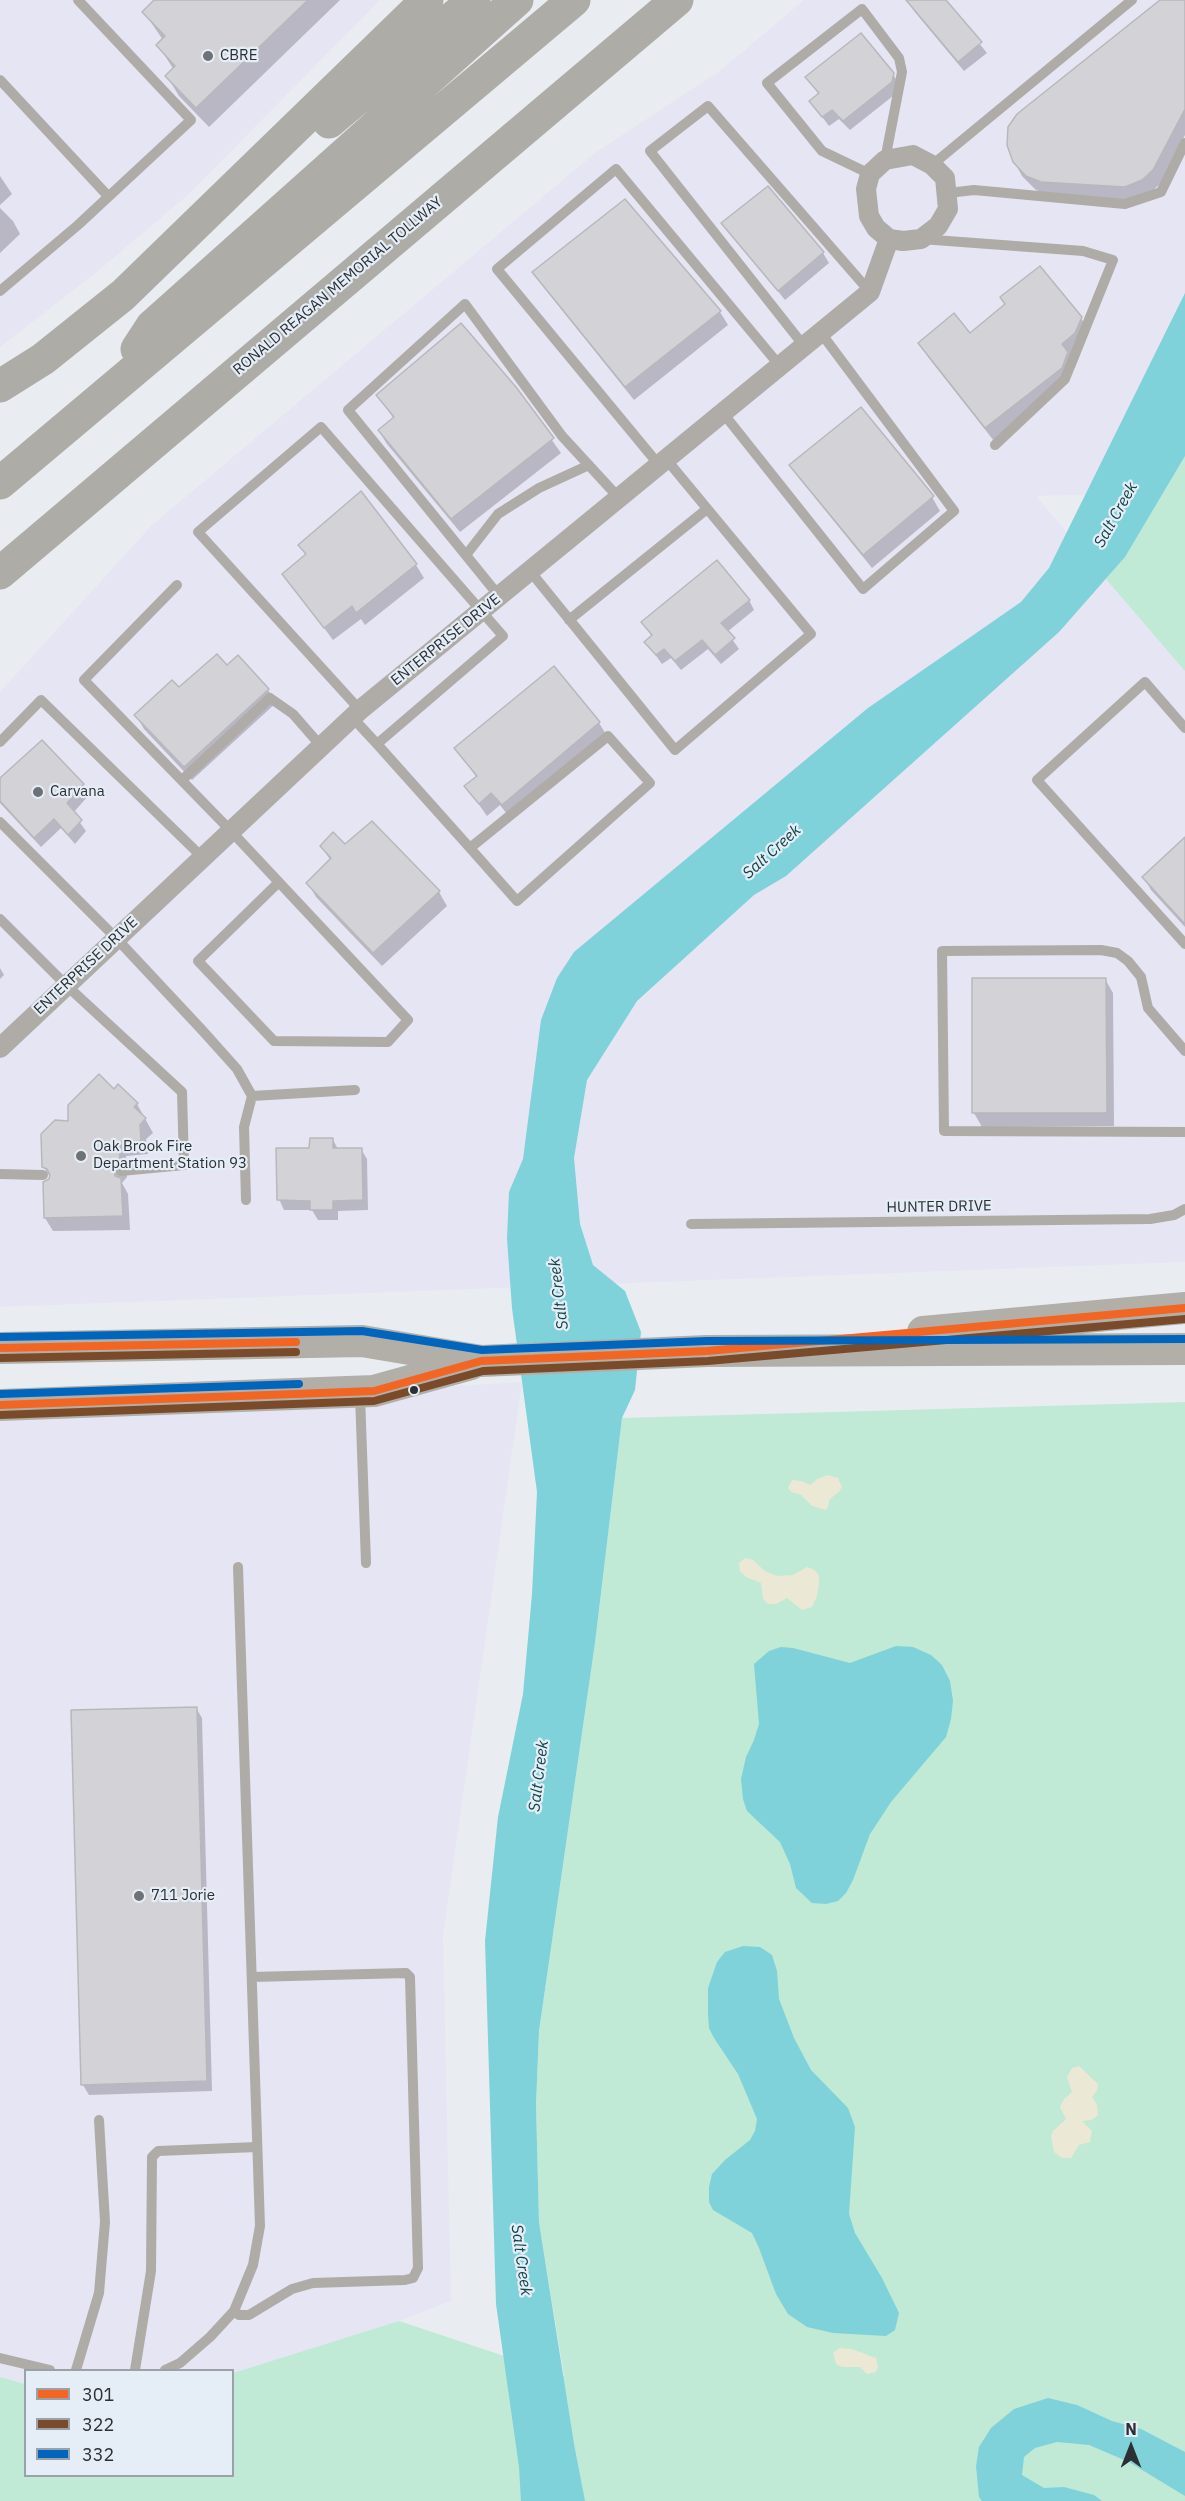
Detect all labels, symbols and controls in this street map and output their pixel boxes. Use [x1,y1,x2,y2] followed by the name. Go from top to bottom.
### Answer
[220,47,257,65] place label: CBRE
[201,49,215,63] marker: CBRE
[230,193,446,379] street label: RONALD REAGAN MEMORIAL TOLLWAY
[1090,479,1142,551] water label: Salt Creek
[388,590,504,690] street label: ENTERPRISE DRIVE
[50,783,105,801] place label: Carvana
[31,785,45,799] marker: Carvana
[739,821,805,883] water label: Salt Creek
[30,913,142,1019] street label: ENTERPRISE DRIVE
[93,1138,247,1173] place label: Oak Brook Fire Department Station 93
[74,1149,88,1163] marker: Oak Brook Fire Department Station 93
[886,1197,992,1217] street label: HUNTER DRIVE
[545,1257,573,1331] water label: Salt Creek
[408,1384,420,1396] unlabelled marker
[525,1739,553,1813] water label: Salt Creek
[151,1887,215,1905] place label: 711 Jorie
[132,1889,146,1903] marker: 711 Jorie
[507,2223,535,2297] water label: Salt Creek
[24,2369,234,2477] legend
[82,2383,114,2406] text: 301
[82,2413,114,2436] text: 322
[1101,2417,1161,2477] north arrow
[1125,2419,1137,2439] text: N
[82,2443,114,2466] text: 332

